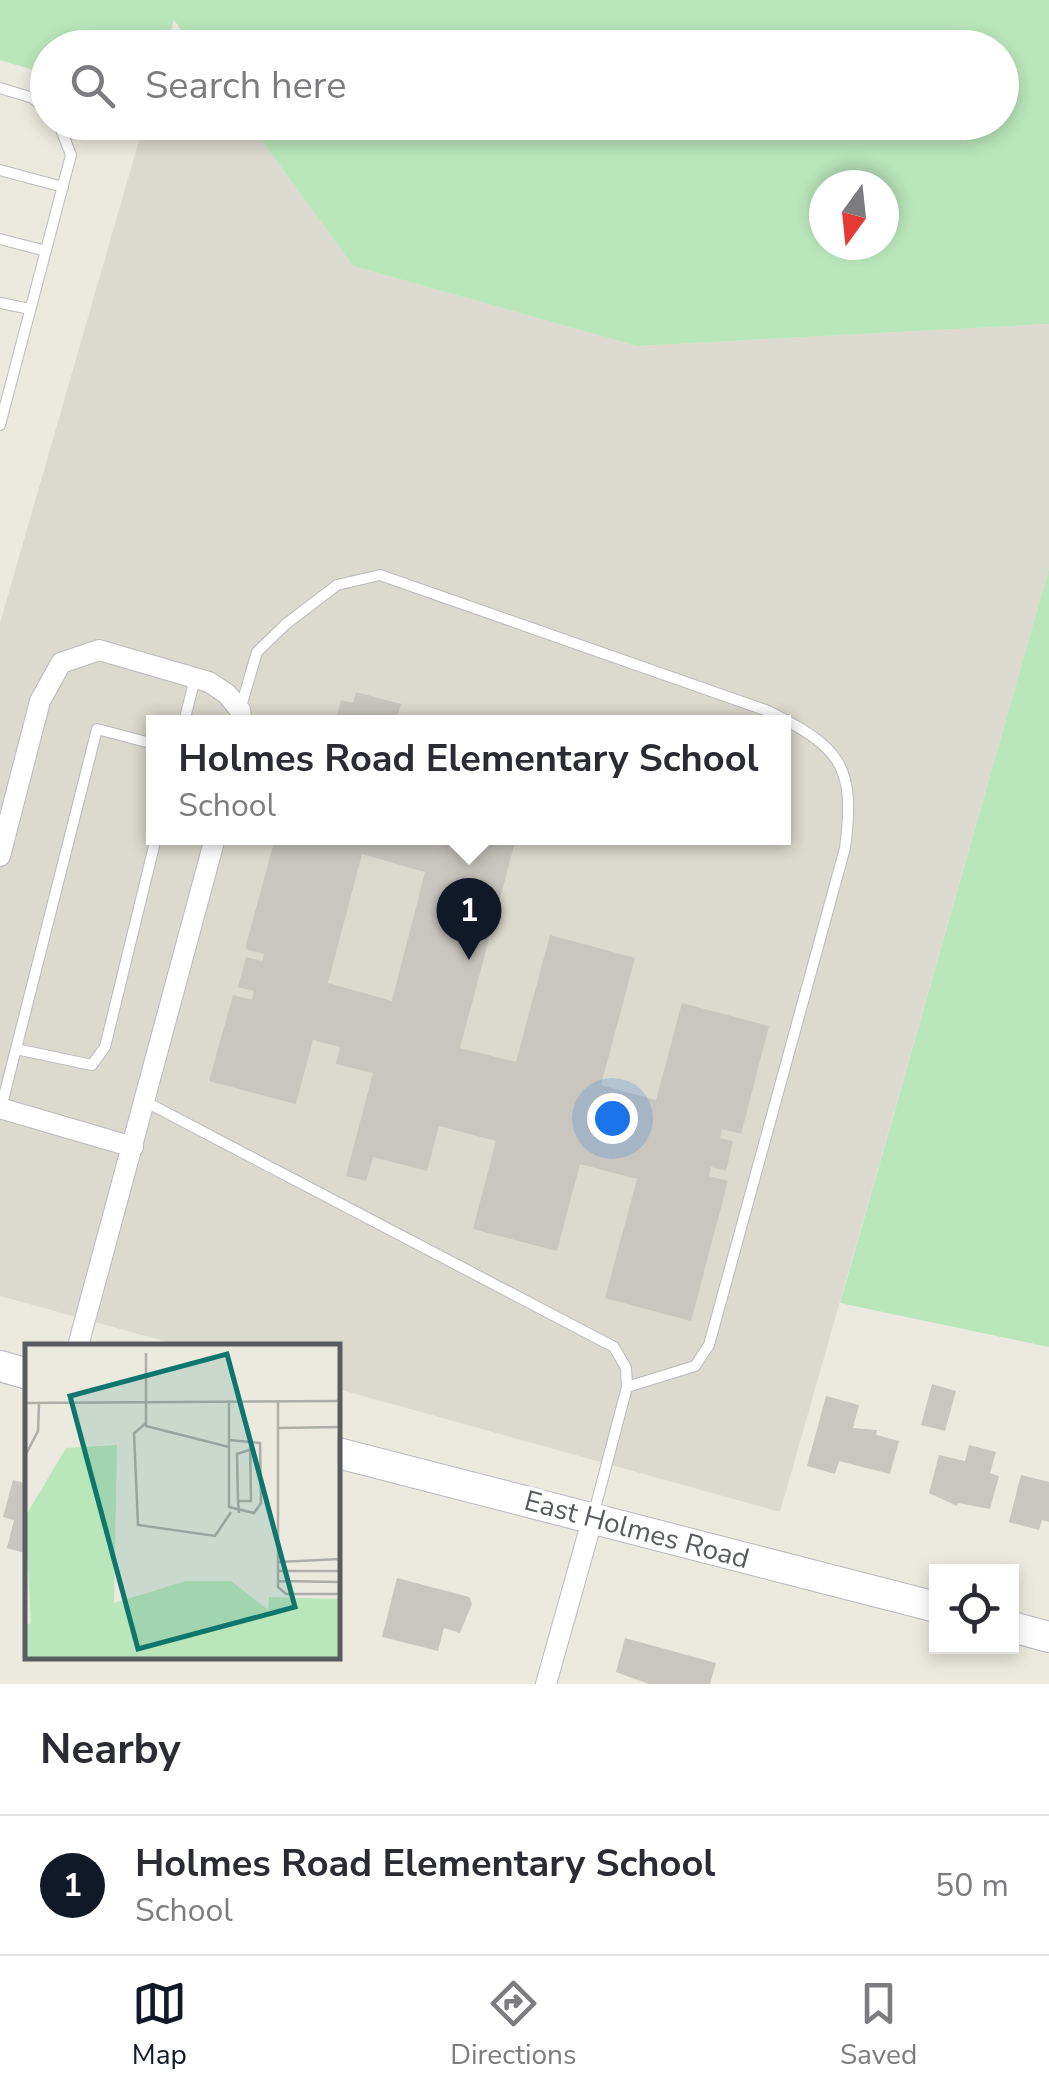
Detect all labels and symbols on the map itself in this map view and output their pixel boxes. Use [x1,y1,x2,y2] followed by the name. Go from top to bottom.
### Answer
[809,170,899,260] north arrow
[436,878,502,960] pin: 1
[587,1093,638,1144] your location
[25,1344,340,1659] inset map
[520,1482,753,1578] street label: East Holmes Road

